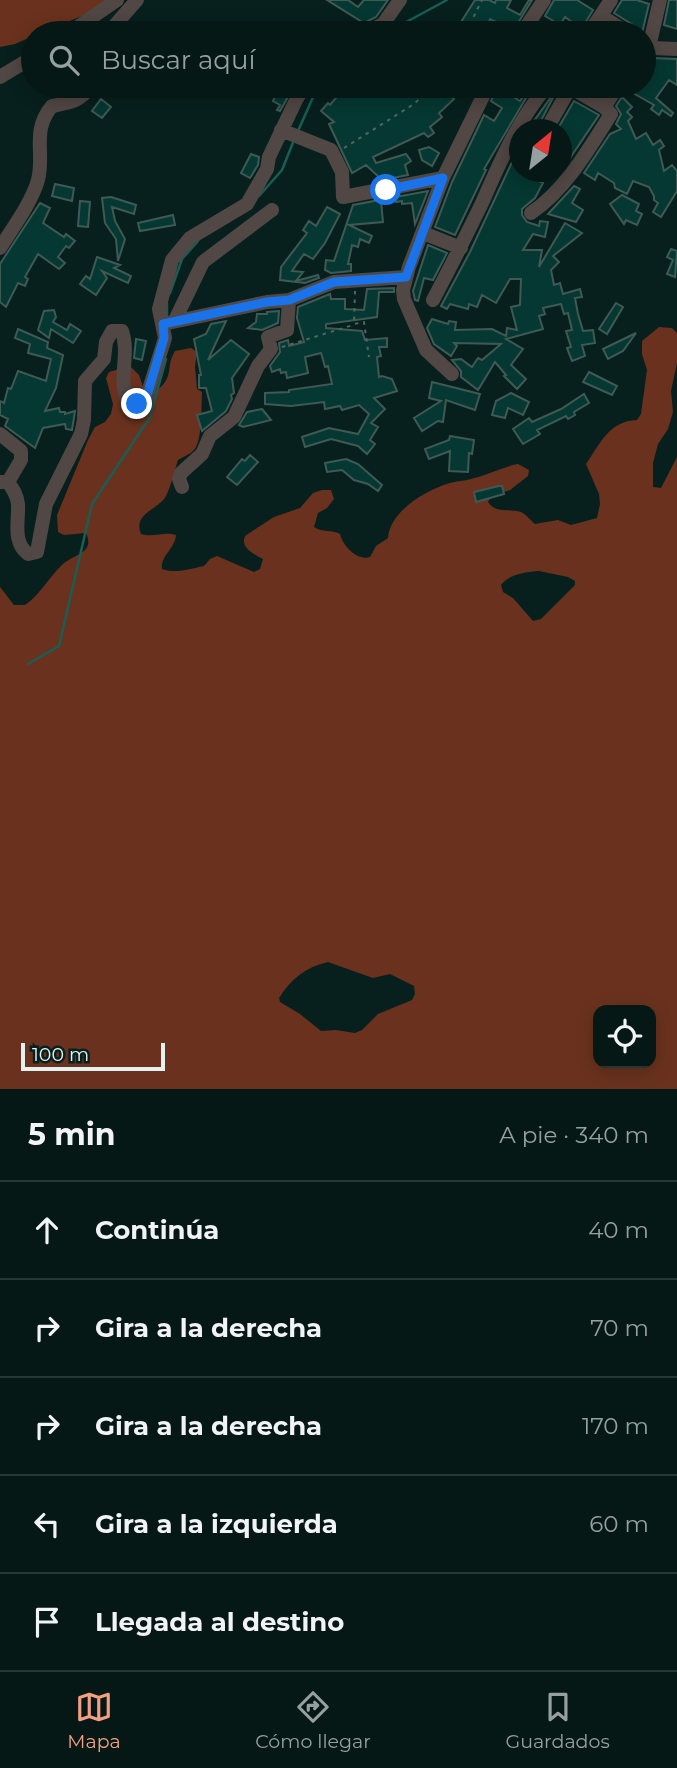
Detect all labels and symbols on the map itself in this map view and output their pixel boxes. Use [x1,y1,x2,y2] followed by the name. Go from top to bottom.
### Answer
[509,119,572,182] north arrow
[370,174,401,205] route start
[121,388,152,419] route end
[21,1040,164,1072] scale bar

